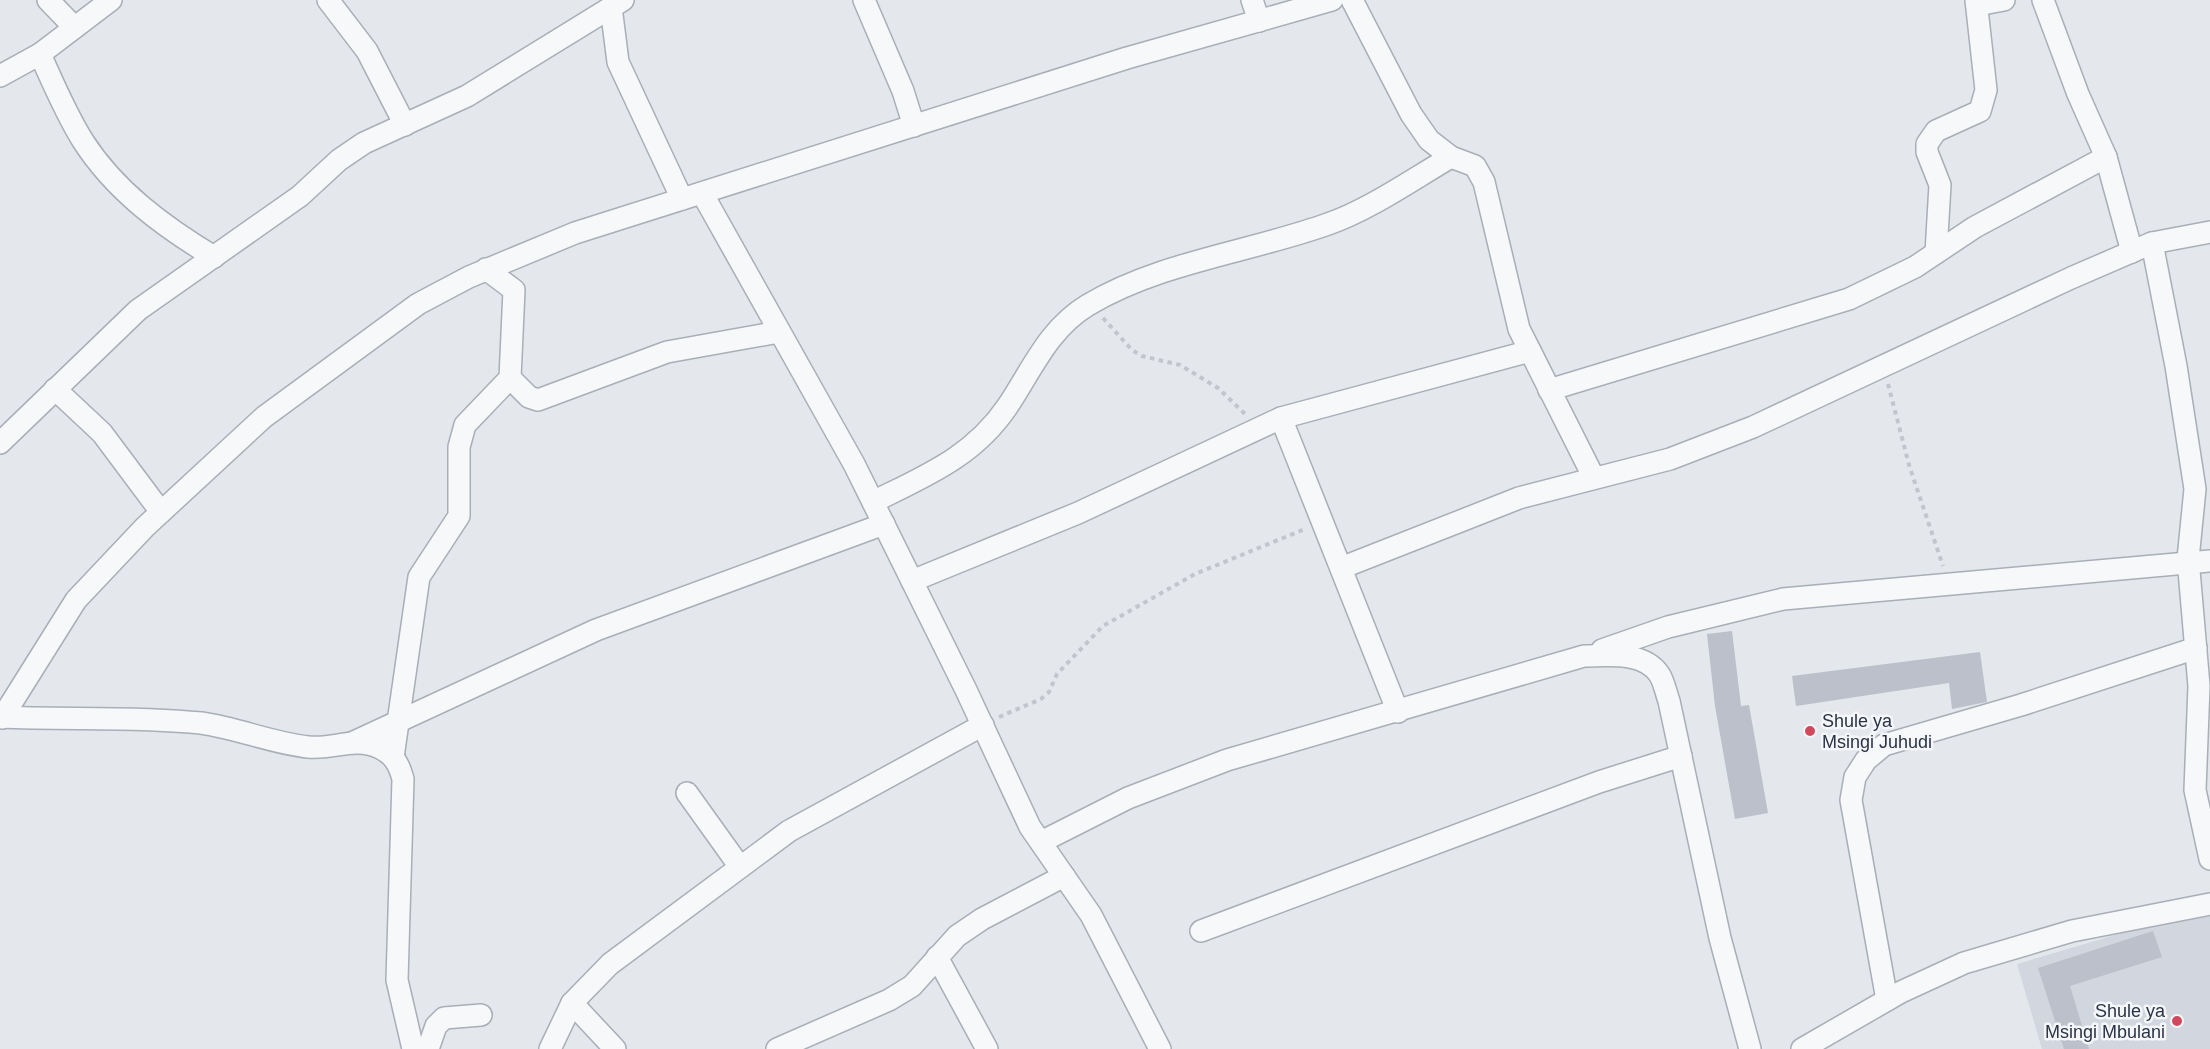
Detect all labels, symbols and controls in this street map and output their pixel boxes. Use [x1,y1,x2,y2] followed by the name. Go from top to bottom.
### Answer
[1822,711,1932,752] place label: Shule ya Msingi Juhudi
[1803,724,1817,738] marker: Shule ya Msingi Juhudi
[2045,1001,2166,1042] place label: Shule ya Msingi Mbulani
[2170,1014,2184,1028] marker: Shule ya Msingi Mbulani

